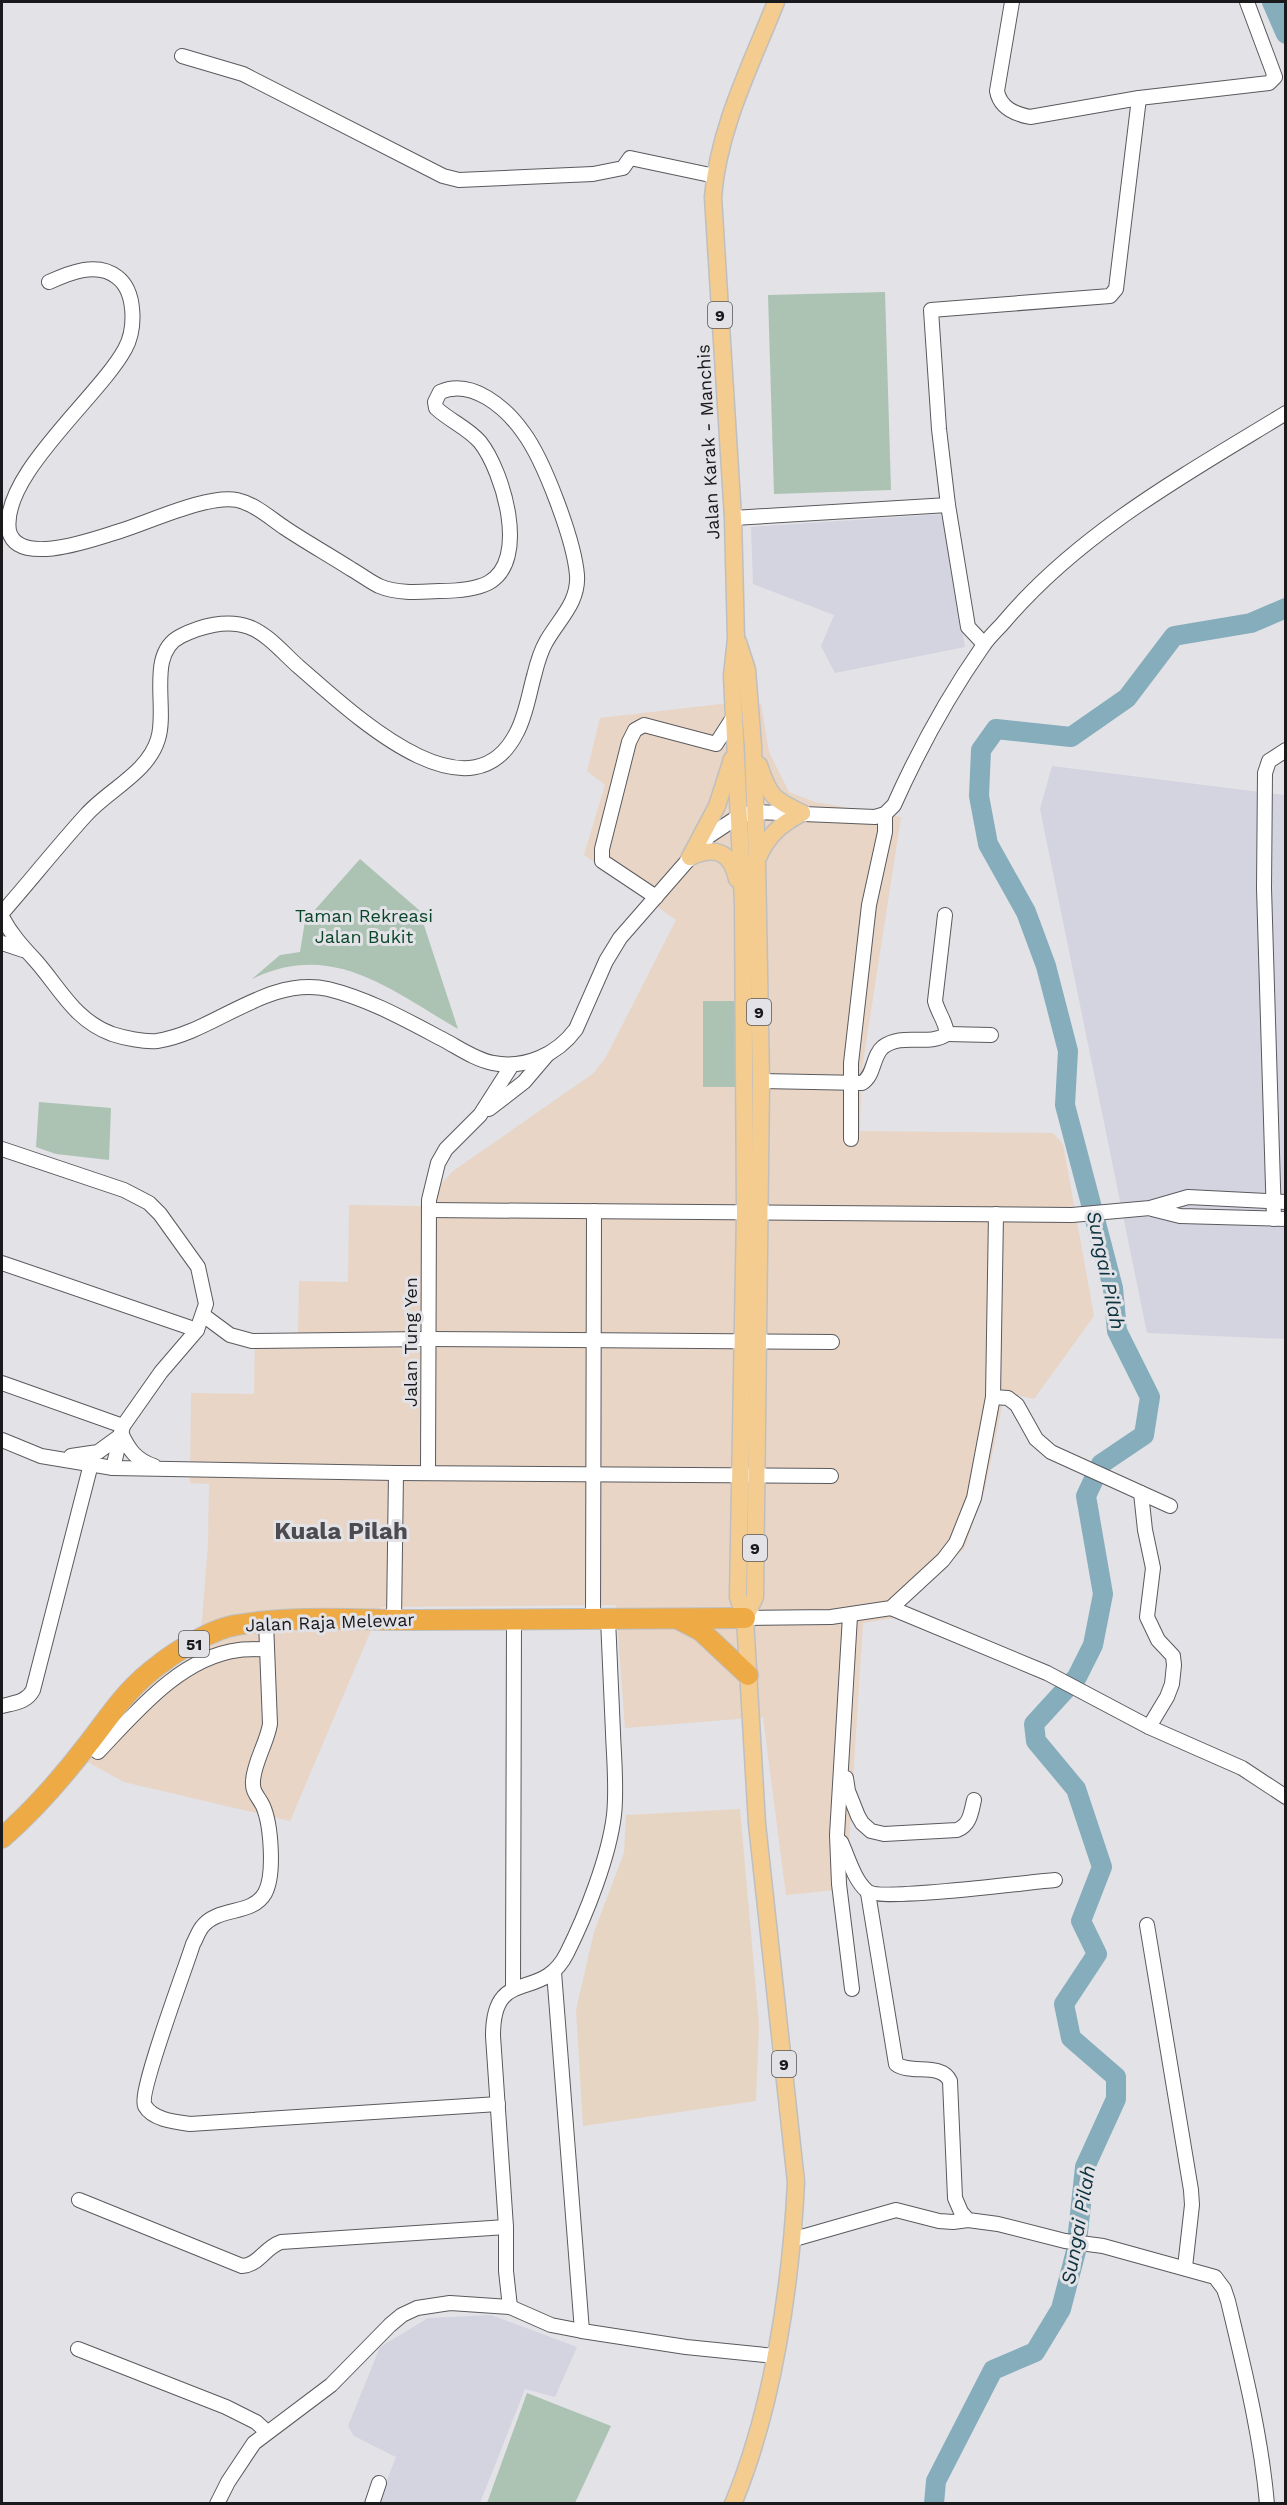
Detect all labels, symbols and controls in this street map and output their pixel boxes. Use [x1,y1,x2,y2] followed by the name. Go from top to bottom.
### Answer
[708,302,732,328] road number: 9
[692,344,724,540] street label: Jalan Karak - Manchis
[295,905,433,947] park label: Taman Rekreasi Jalan Bukit
[747,999,771,1025] road number: 9
[1082,1209,1130,1331] water label: Sungai Pilah
[400,1277,421,1407] street label: Jalan Tung Yen
[274,1517,408,1545] district label: Kuala Pilah
[743,1535,767,1561] road number: 9
[245,1609,415,1635] street label: Jalan Raja Melewar
[179,1631,209,1657] road number: 51
[772,2051,796,2077] road number: 9
[1056,2164,1100,2286] water label: Sungai Pilah

